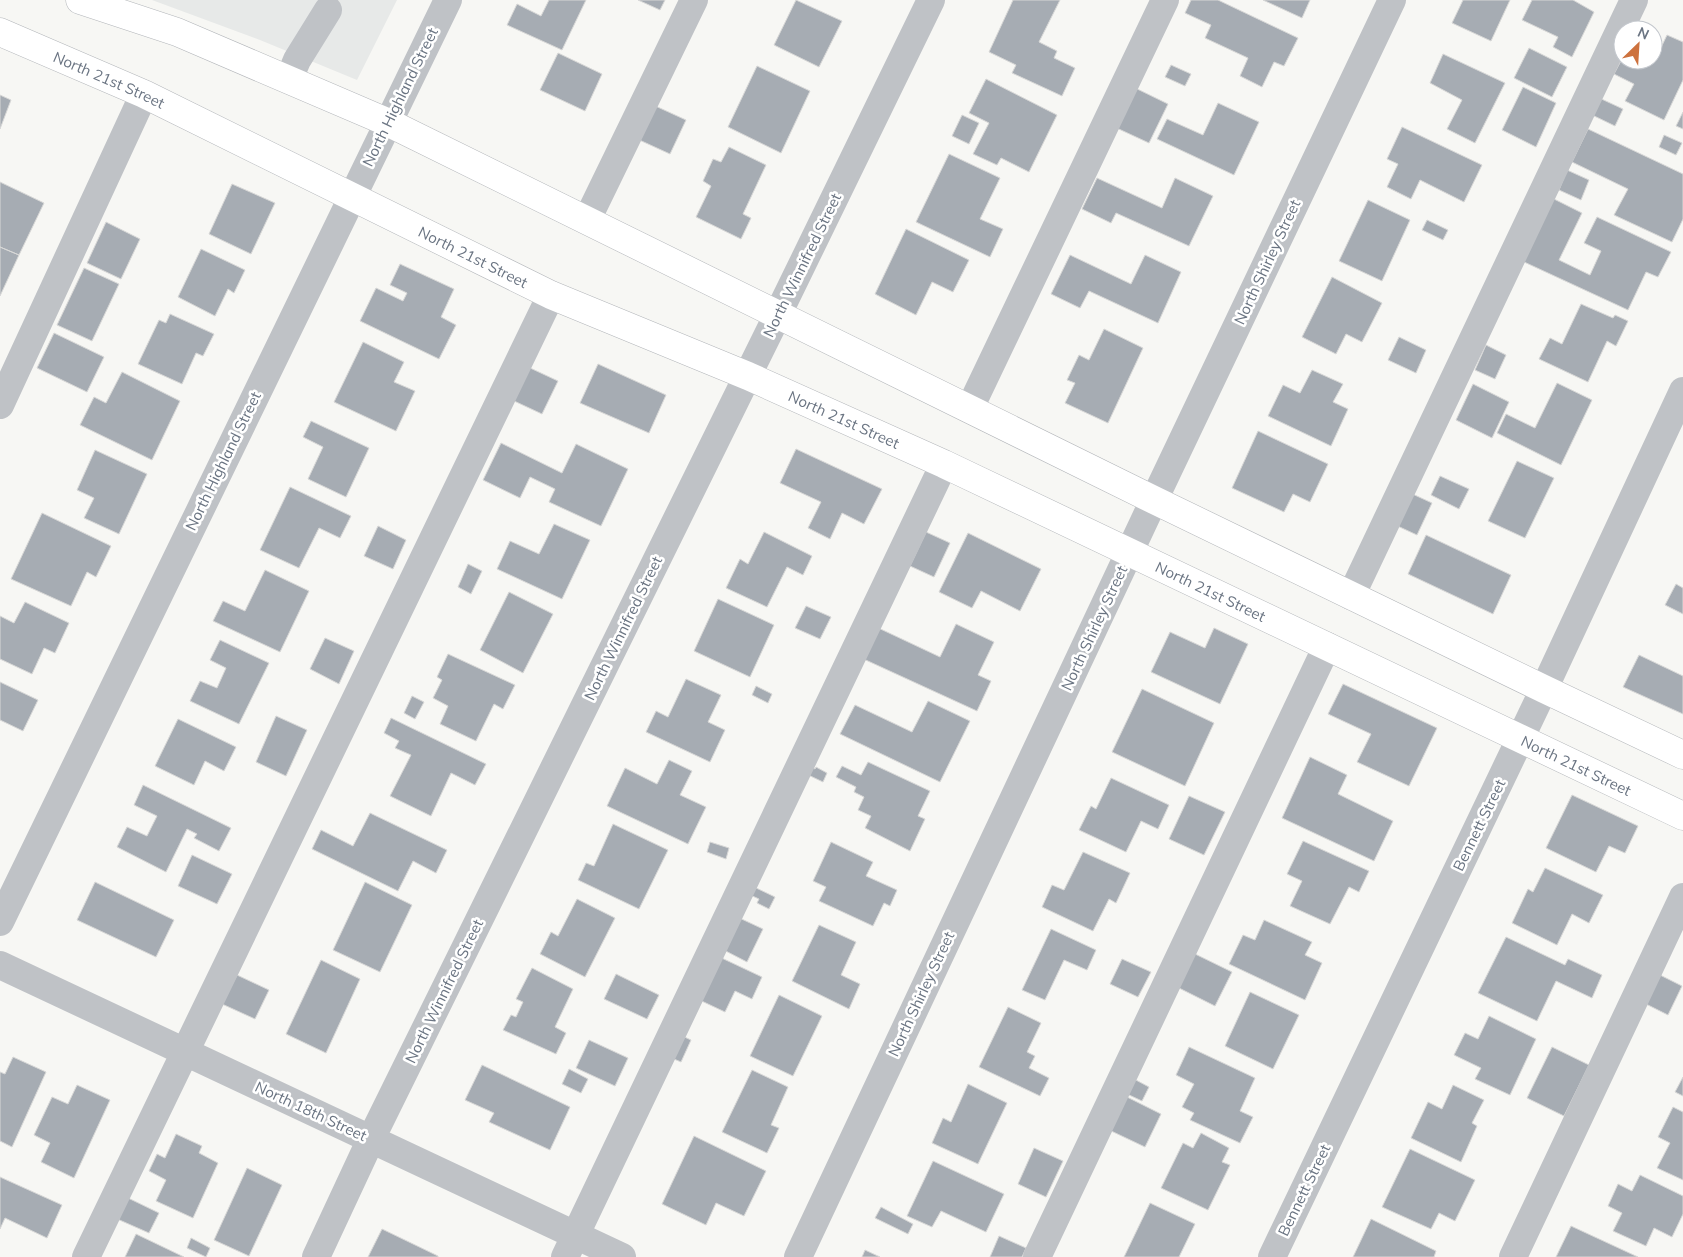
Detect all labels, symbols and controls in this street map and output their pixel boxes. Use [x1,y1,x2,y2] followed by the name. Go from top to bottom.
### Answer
[1613,20,1663,70] north arrow
[1635,23,1652,44] text: N
[358,24,442,170] street label: North Highland Street
[51,47,168,112] street label: North 21st Street
[759,190,845,340] street label: North Winnifred Street
[1230,196,1304,328] street label: North Shirley Street
[415,222,531,292] street label: North 21st Street
[786,386,903,452] street label: North 21st Street
[181,388,265,534] street label: North Highland Street
[580,553,666,703] street label: North Winnifred Street
[1153,557,1269,625] street label: North 21st Street
[1057,562,1131,694] street label: North Shirley Street
[1518,731,1635,800] street label: North 21st Street
[1449,776,1509,874] street label: Bennett Street
[401,916,487,1066] street label: North Winnifred Street
[884,928,958,1060] street label: North Shirley Street
[252,1077,370,1145] street label: North 18th Street
[1274,1141,1334,1239] street label: Bennett Street

